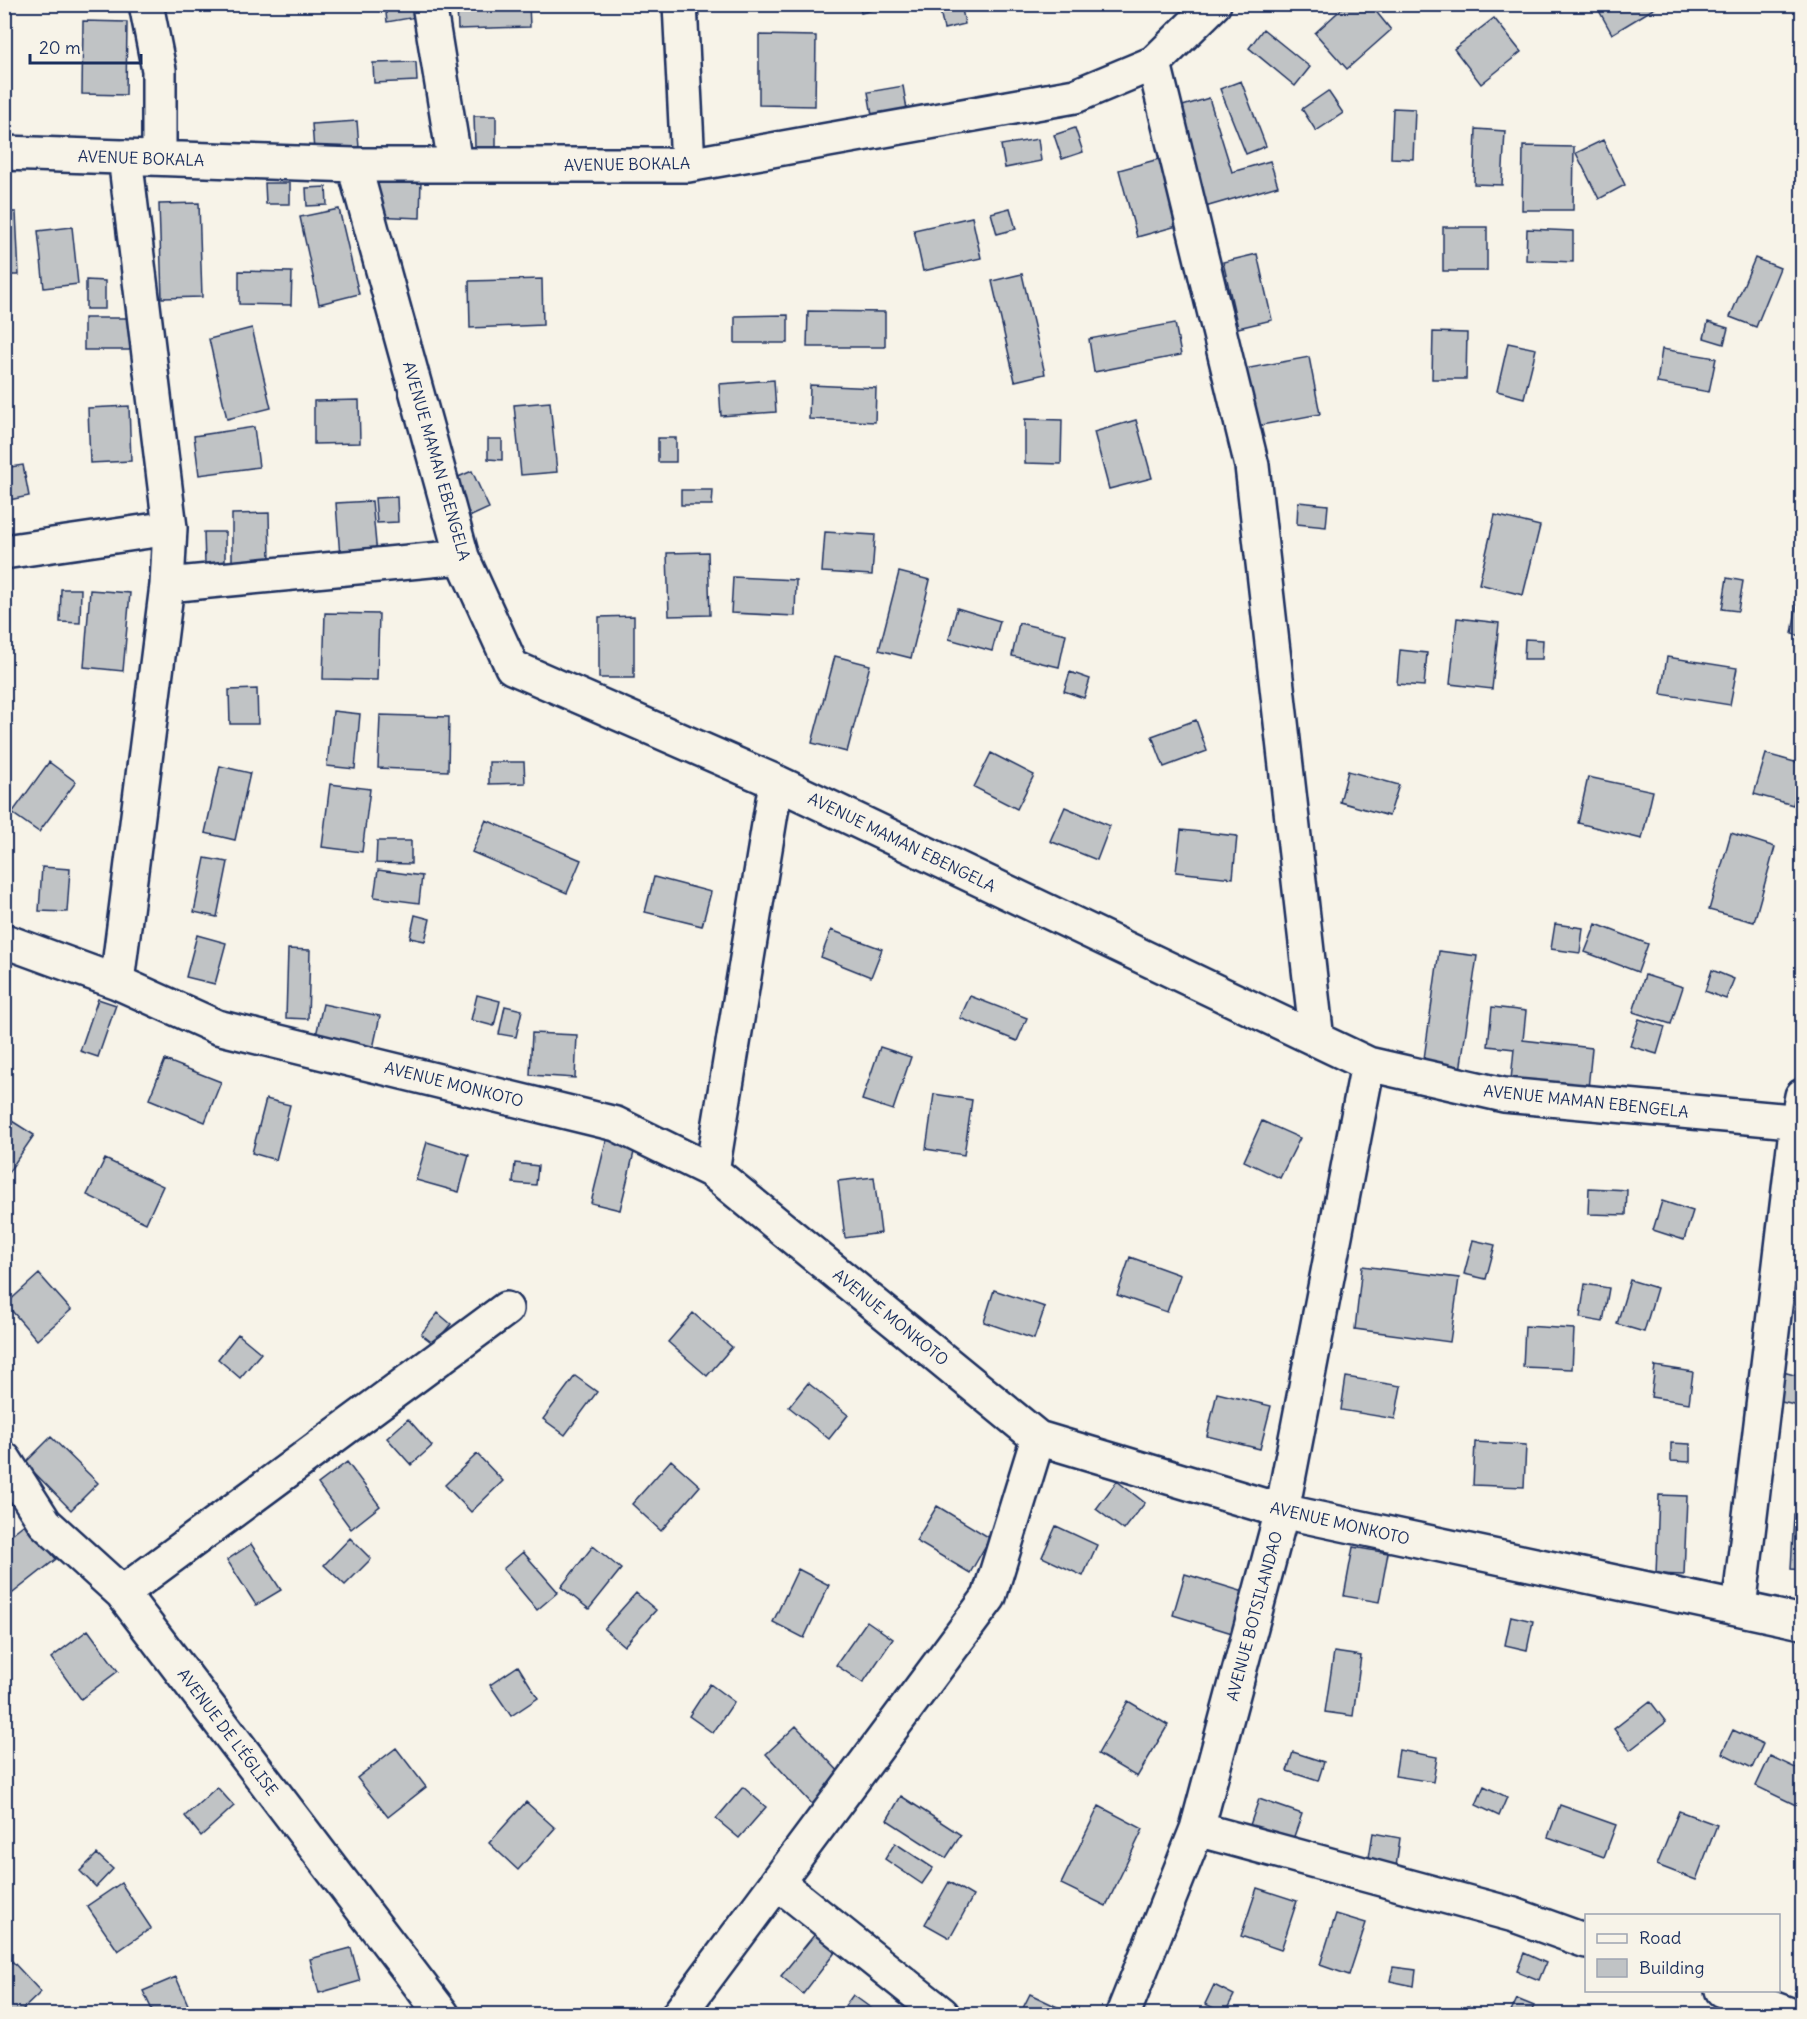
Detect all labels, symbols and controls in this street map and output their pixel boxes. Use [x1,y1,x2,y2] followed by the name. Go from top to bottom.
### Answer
[30,27,141,65] scale bar
[39,36,81,59] text: 20 m
[77,146,205,170] street label: AVENUE BOKALA
[564,153,690,175] street label: AVENUE BOKALA
[399,359,475,563] street label: AVENUE MAMAN EBENGELA
[805,788,999,896] street label: AVENUE MAMAN EBENGELA
[382,1057,526,1111] street label: AVENUE MONKOTO
[1482,1080,1690,1122] street label: AVENUE MAMAN EBENGELA
[829,1264,953,1370] street label: AVENUE MONKOTO
[1268,1497,1412,1549] street label: AVENUE MONKOTO
[1222,1529,1286,1703] street label: AVENUE BOTSILANDAO
[174,1664,282,1800] street label: AVENUE DE L'ÉGLISE
[1585,1914,1780,1992] legend
[1639,1926,1682,1949] text: Road
[1639,1956,1704,1979] text: Building

